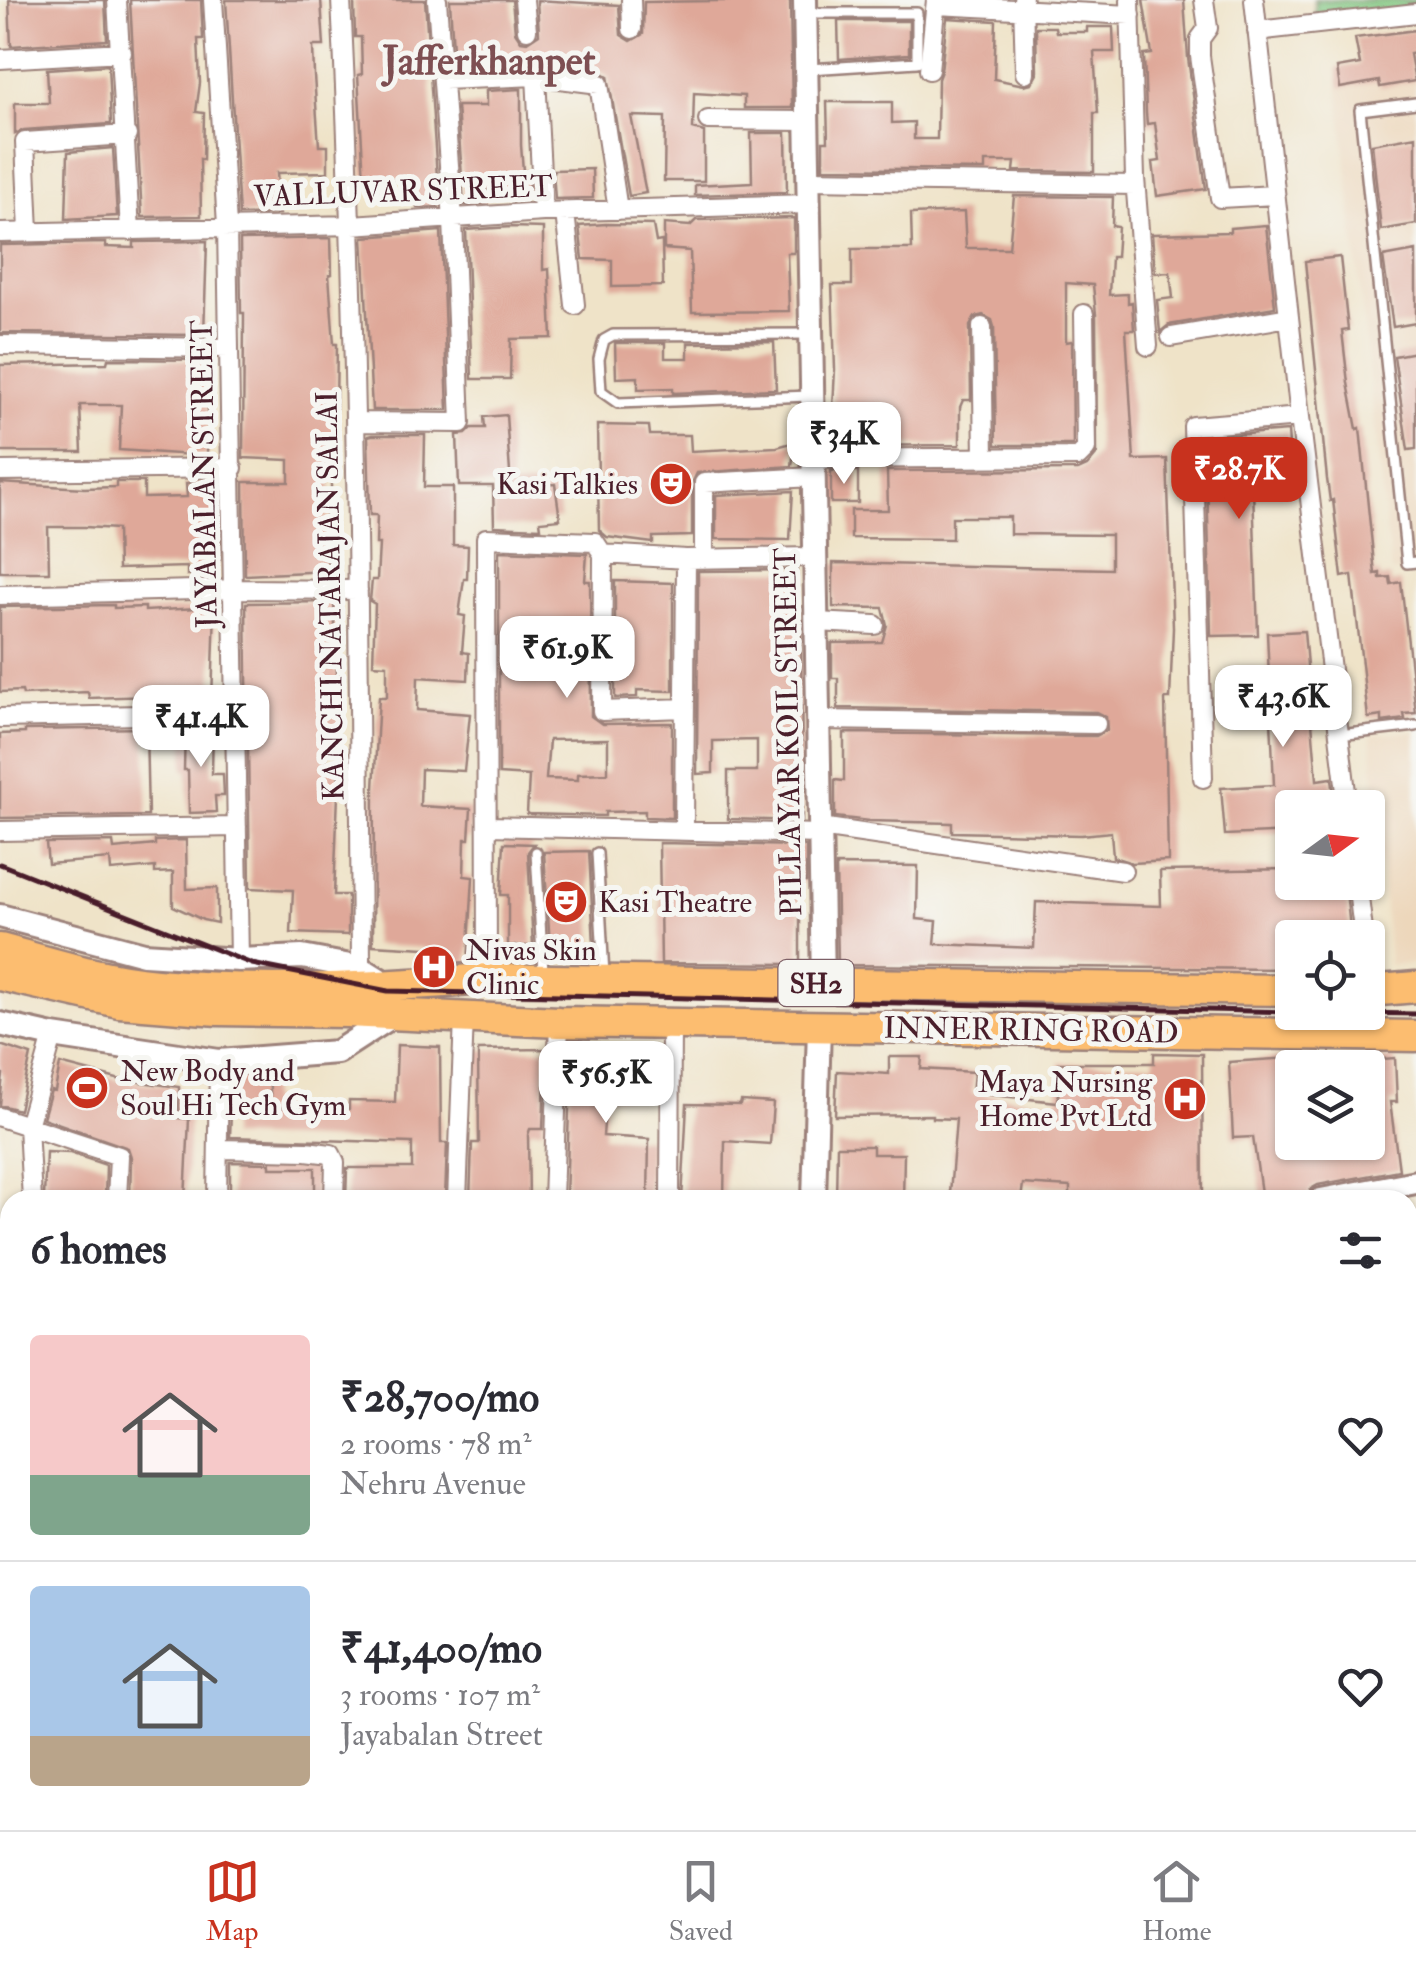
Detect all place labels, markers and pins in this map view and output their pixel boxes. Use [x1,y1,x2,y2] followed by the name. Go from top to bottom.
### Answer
[785,402,903,487] pin: ₹34K
[1158,437,1320,522] pin: ₹28.7K
[648,461,694,507] theatre icon: Kasi Talkies
[496,466,638,503] place label: Kasi Talkies
[486,616,648,701] pin: ₹61.9K
[1202,665,1364,750] pin: ₹43.6K
[120,685,282,770] pin: ₹41.4K
[543,879,589,925] theatre icon: Kasi Theatre
[598,884,752,921] place label: Kasi Theatre
[466,932,597,1003] place label: Nivas Skin Clinic
[411,944,457,990] hospital icon: Nivas Skin Clinic
[525,1041,687,1126] pin: ₹56.5K
[120,1053,346,1124] place label: New Body and Soul Hi Tech Gym
[978,1064,1153,1135] place label: Maya Nursing Home Pvt Ltd
[64,1065,110,1111] sports icon: New Body and Soul Hi Tech Gym
[1162,1076,1208,1122] hospital icon: Maya Nursing Home Pvt Ltd

